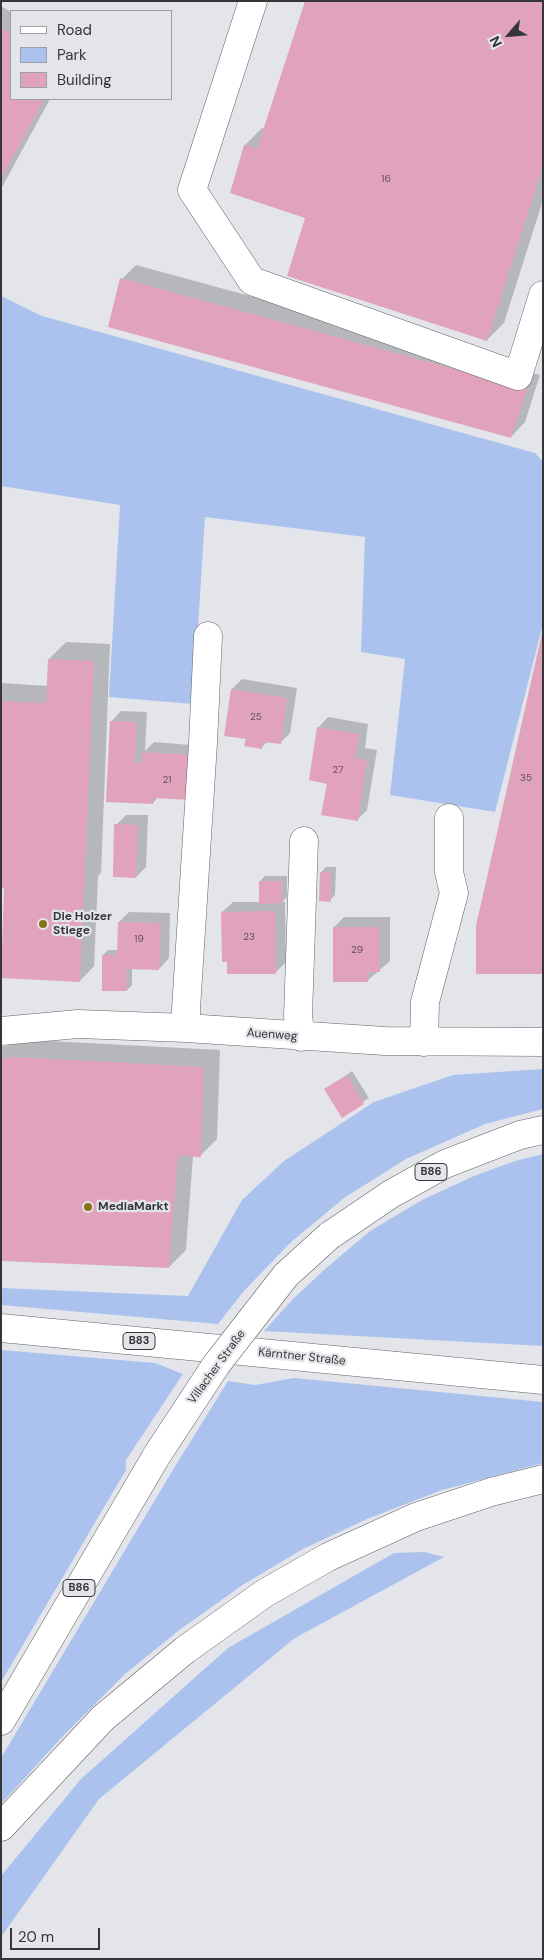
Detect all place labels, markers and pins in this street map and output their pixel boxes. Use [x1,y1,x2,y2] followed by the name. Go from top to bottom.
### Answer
[53,910,112,938] place label: Die Holzer Stiege
[37,918,49,930] marker: Die Holzer Stiege
[98,1200,169,1214] place label: MediaMarkt
[82,1201,94,1213] marker: MediaMarkt

